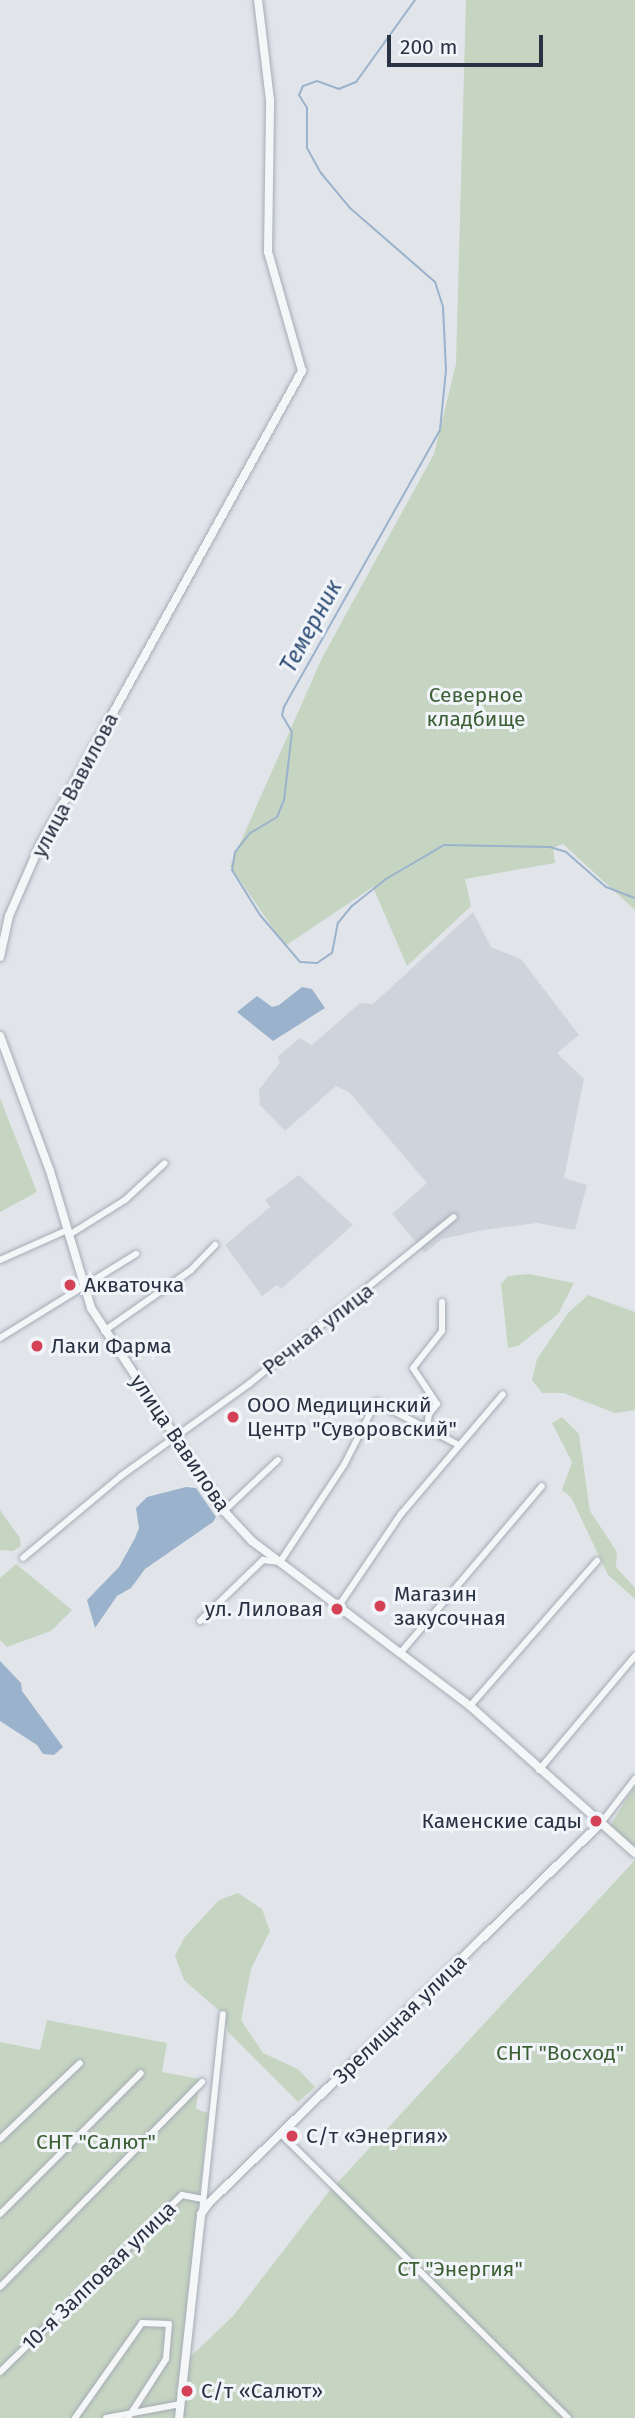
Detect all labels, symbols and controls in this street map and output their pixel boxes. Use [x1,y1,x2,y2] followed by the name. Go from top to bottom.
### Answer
[390,21,546,65] scale bar
[400,34,457,60] text: 200 m
[274,575,348,677] water label: Темерник
[427,682,525,732] park label: Северное кладбище
[26,708,124,862] street label: улица Вавилова
[84,1272,184,1298] place label: Акваточка
[62,1277,78,1293] marker: Акваточка
[257,1278,379,1380] street label: Речная улица
[51,1333,172,1359] place label: Лаки Фарма
[29,1338,45,1354] marker: Лаки Фарма
[125,1370,235,1516] street label: улица Вавилова
[247,1392,457,1442] place label: ООО Медицинский Центр "Суворовский"
[225,1409,241,1425] marker: ООО Медицинский Центр "Суворовский"
[394,1581,506,1631] place label: Магазин закусочная
[205,1596,323,1622] place label: ул. Лиловая
[372,1598,388,1614] marker: Магазин закусочная
[329,1601,345,1617] marker: ул. Лиловая
[421,1808,582,1834] place label: Каменские сады
[588,1813,604,1829] marker: Каменские сады
[328,1949,472,2089] street label: Зрелищная улица
[496,2040,624,2066] park label: СНТ "Восход"
[306,2123,448,2149] place label: С/т «Энергия»
[284,2128,300,2144] marker: С/т «Энергия»
[36,2129,156,2155] park label: СНТ "Салют"
[17,2196,181,2356] street label: 10-я Залповая улица
[397,2256,523,2282] park label: СТ "Энергия"
[201,2378,323,2404] place label: С/т «Салют»
[179,2383,195,2399] marker: С/т «Салют»

